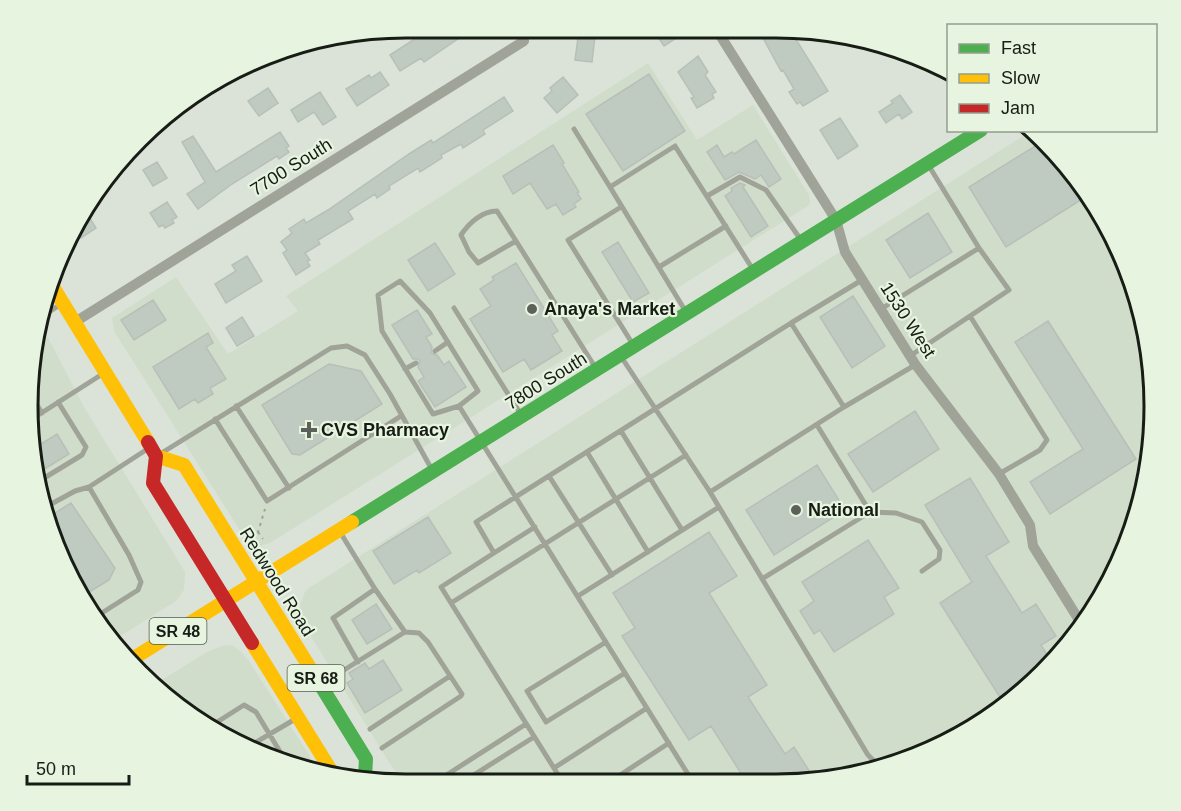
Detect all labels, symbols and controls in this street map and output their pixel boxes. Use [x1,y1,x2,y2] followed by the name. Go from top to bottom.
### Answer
[947,24,1157,132] legend
[1001,38,1036,58] text: Fast
[1001,68,1041,88] text: Slow
[1001,98,1035,118] text: Jam
[247,134,335,200] street label: 7700 South
[876,279,940,361] street label: 1530 West
[544,299,675,319] place label: Anaya's Market
[525,302,539,316] marker: Anaya's Market
[502,348,590,414] street label: 7800 South
[321,420,449,440] place label: CVS Pharmacy
[302,423,316,437] marker: CVS Pharmacy
[808,500,879,520] place label: National
[789,503,803,517] marker: National
[236,524,318,640] street label: Redwood Road
[150,618,207,644] road number: SR 48
[288,665,344,691] road number: SR 68
[27,748,129,786] scale bar
[36,759,76,779] text: 50 m

